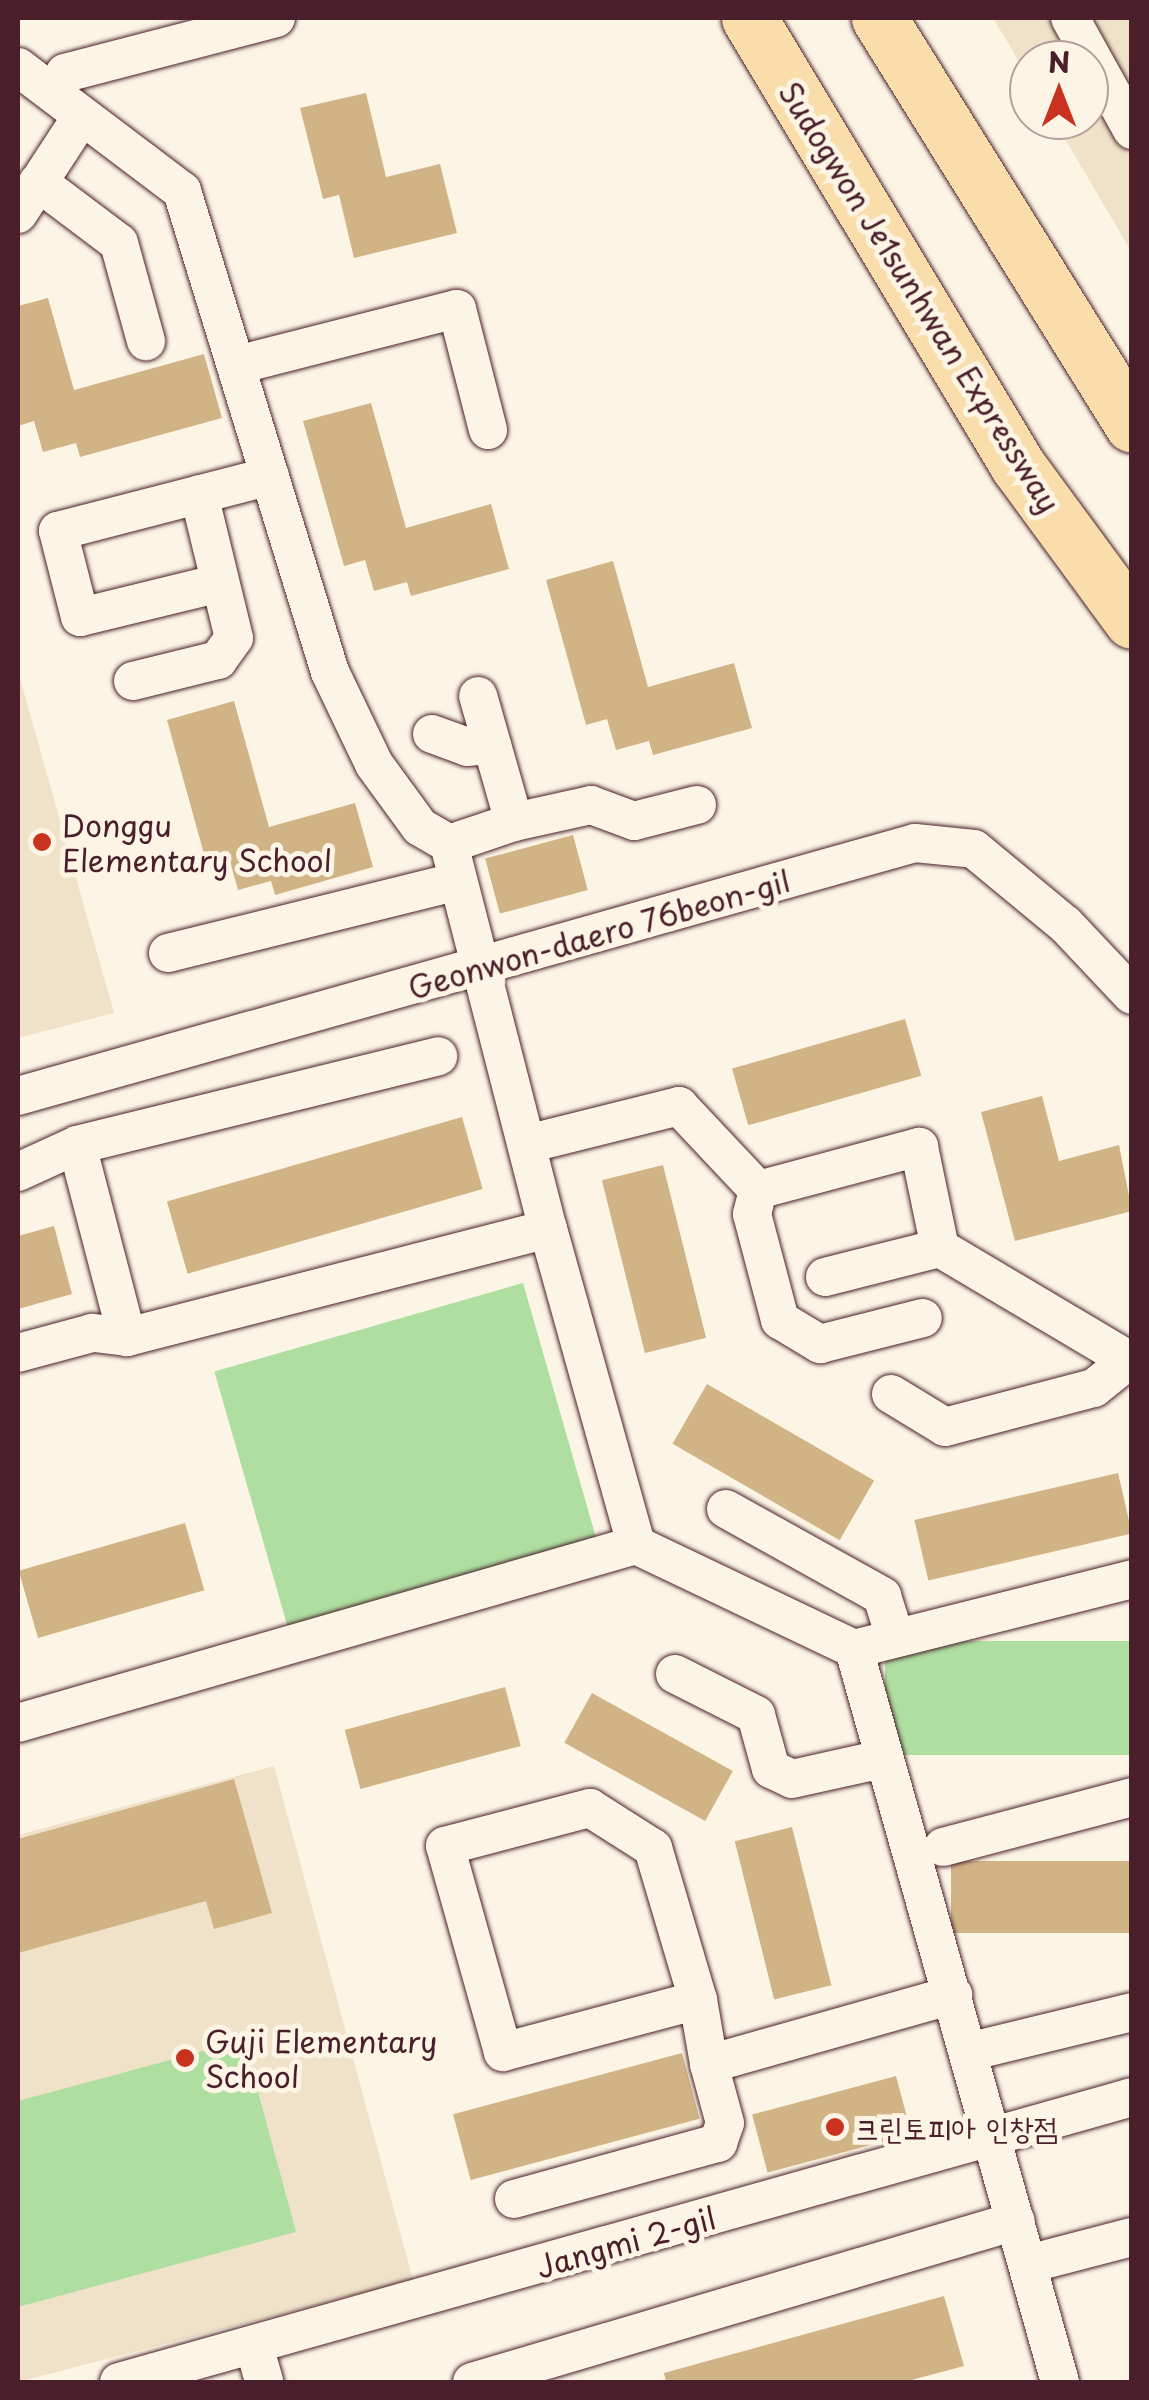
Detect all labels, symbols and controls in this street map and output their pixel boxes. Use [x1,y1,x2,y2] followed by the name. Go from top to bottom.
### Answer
[1009,40,1109,140] north arrow
[1048,40,1070,83] text: N
[771,74,1069,520] street label: Sudogwon Je1sunhwan Expressway
[62,807,332,878] place label: Donggu Elementary School
[31,831,53,853] marker: Donggu Elementary School
[404,862,794,1006] street label: Geonwon-daero 76beon-gil
[205,2023,440,2094] place label: Guji Elementary School
[174,2047,196,2069] marker: Guji Elementary School
[855,2109,1058,2145] place label: 크린토피아 인창점
[824,2116,846,2138] marker: 크린토피아 인창점
[531,2199,721,2285] street label: Jangmi 2-gil

